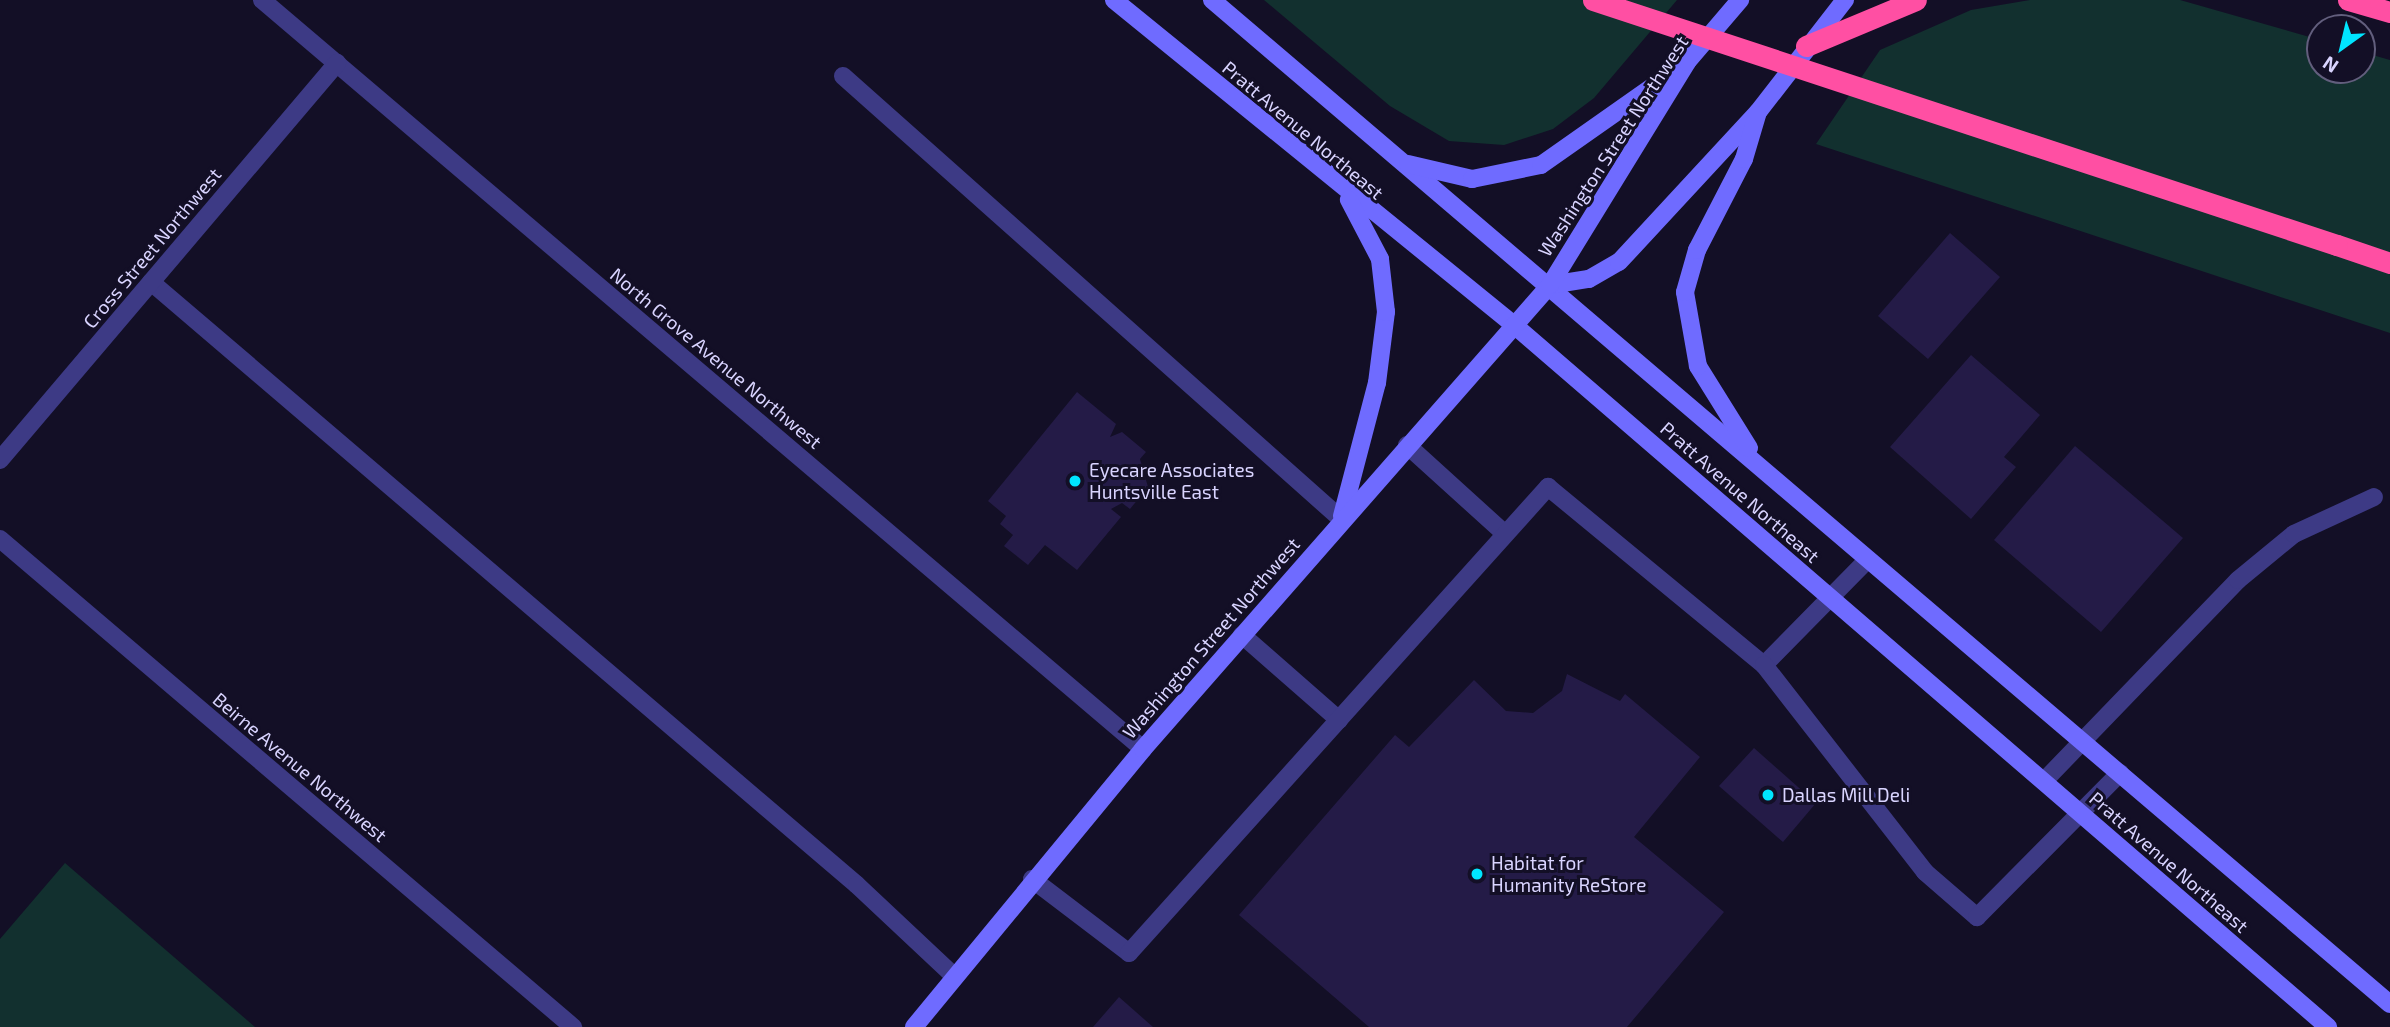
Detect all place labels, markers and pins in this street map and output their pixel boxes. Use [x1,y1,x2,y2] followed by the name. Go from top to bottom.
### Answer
[1089,459,1255,503] place label: Eyecare Associates Huntsville East
[1067,473,1083,489] marker: Eyecare Associates Huntsville East
[1782,784,1911,806] place label: Dallas Mill Deli
[1760,787,1776,803] marker: Dallas Mill Deli
[1491,852,1647,896] place label: Habitat for Humanity ReStore
[1469,866,1485,882] marker: Habitat for Humanity ReStore

